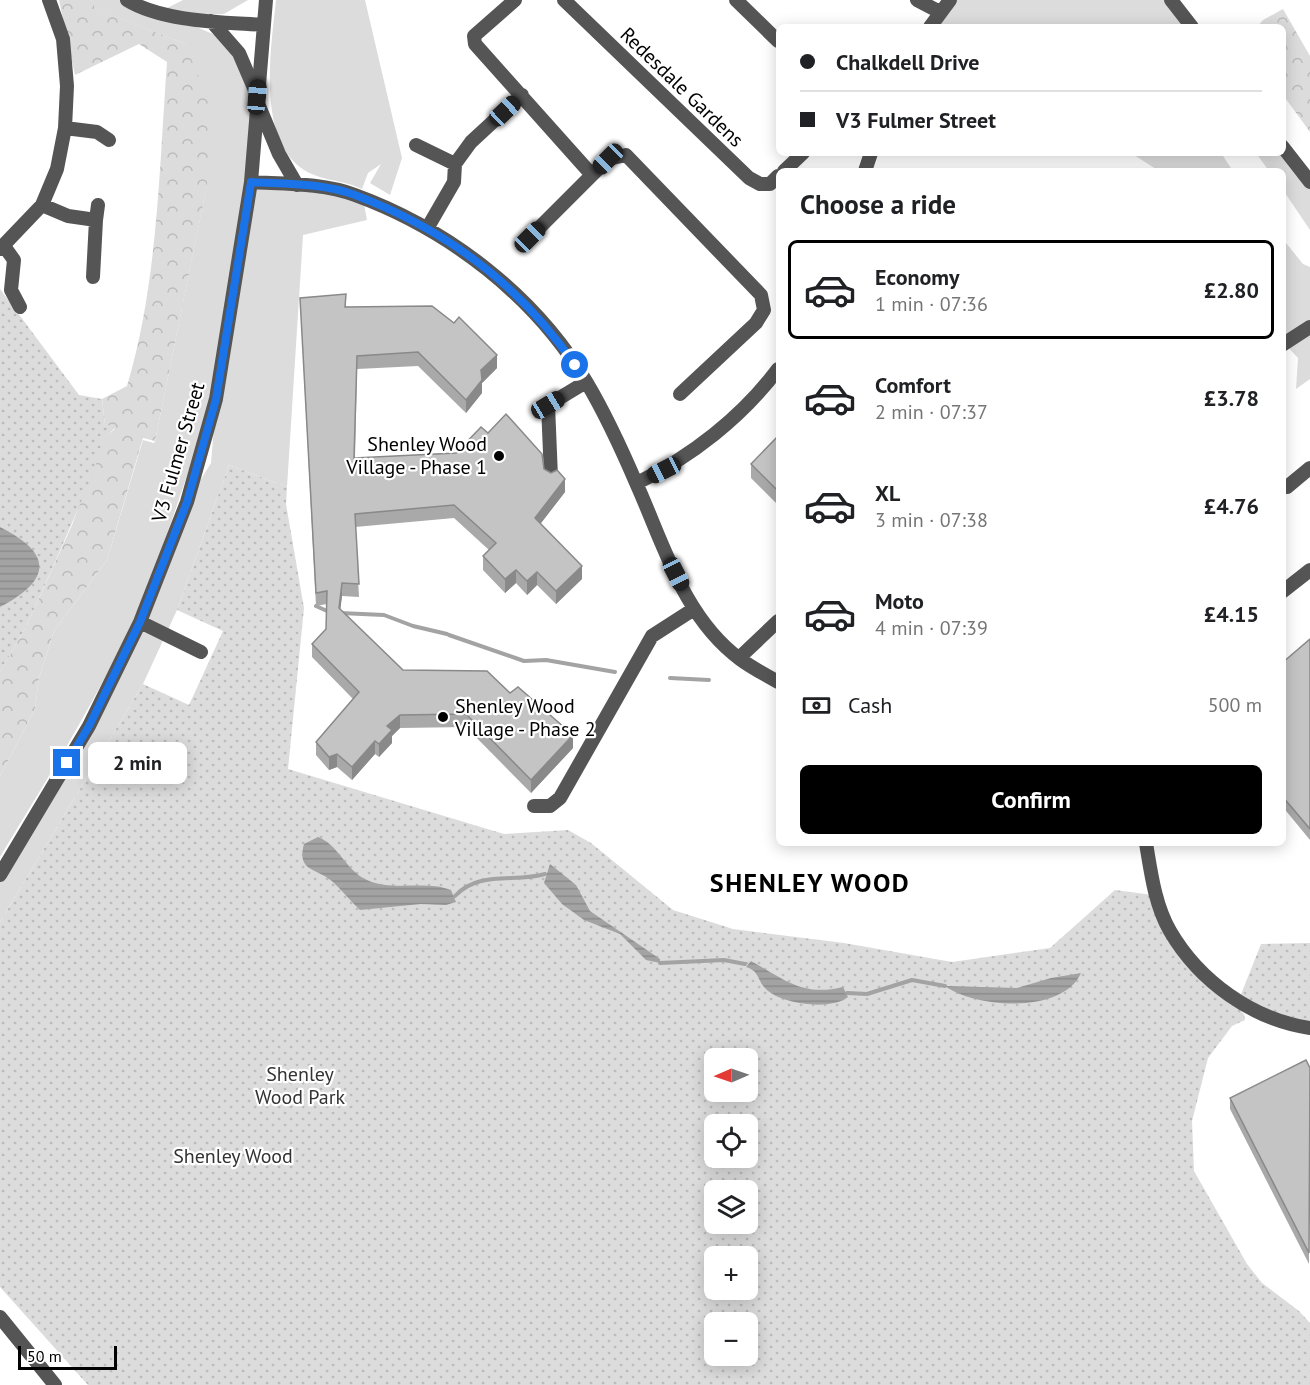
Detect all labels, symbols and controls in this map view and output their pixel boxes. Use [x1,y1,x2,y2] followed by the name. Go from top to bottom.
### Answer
[615,21,749,153] street label: Redesdale Gardens
[836,48,979,76] text: Chalkdell Drive
[246,78,268,116] car
[486,92,524,130] car
[836,106,996,134] text: V3 Fulmer Street
[589,140,627,178] car
[800,187,956,221] text: Choose a ride
[511,218,549,256] car
[803,263,857,317] icon: car
[875,263,959,291] text: Economy
[1204,276,1259,304] text: £2.80
[875,291,988,317] text: 1 min · 07:36
[561,351,588,378] route start
[803,371,857,425] icon: car
[875,371,951,399] text: Comfort
[145,379,210,526] street label: V3 Fulmer Street
[1204,384,1259,412] text: £3.78
[528,388,568,422] car
[875,399,988,425] text: 2 min · 07:37
[345,431,487,480] place label: Shenley Wood Village - Phase 1
[492,449,506,463] marker: Shenley Wood Village - Phase 1
[644,454,684,486] car
[803,479,857,533] icon: car
[875,479,900,507] text: XL
[1204,492,1259,520] text: £4.76
[875,507,988,533] text: 3 min · 07:38
[660,554,692,594] car
[803,587,857,641] icon: car
[875,587,924,615] text: Moto
[1204,600,1259,628] text: £4.15
[875,615,988,641] text: 4 min · 07:39
[800,689,833,722] icon: cash
[848,691,892,719] text: Cash
[1208,692,1262,718] text: 500 m
[454,693,596,742] place label: Shenley Wood Village - Phase 2
[436,710,450,724] marker: Shenley Wood Village - Phase 2
[88,742,187,784] callout: 2 min
[53,749,80,776] route end
[113,750,162,776] text: 2 min
[800,765,1262,834] button: Confirm
[710,866,910,899] district label: SHENLEY WOOD
[704,1048,758,1102] north arrow
[704,1048,758,1366] map controls
[255,1061,345,1110] park label: Shenley Wood Park
[704,1114,758,1168] button: locate
[173,1143,293,1169] park label: Shenley Wood
[704,1180,758,1234] button: layers
[704,1246,758,1300] button: +
[704,1312,758,1366] button: −
[18,1343,117,1370] scale bar
[27,1346,62,1366] text: 50 m

